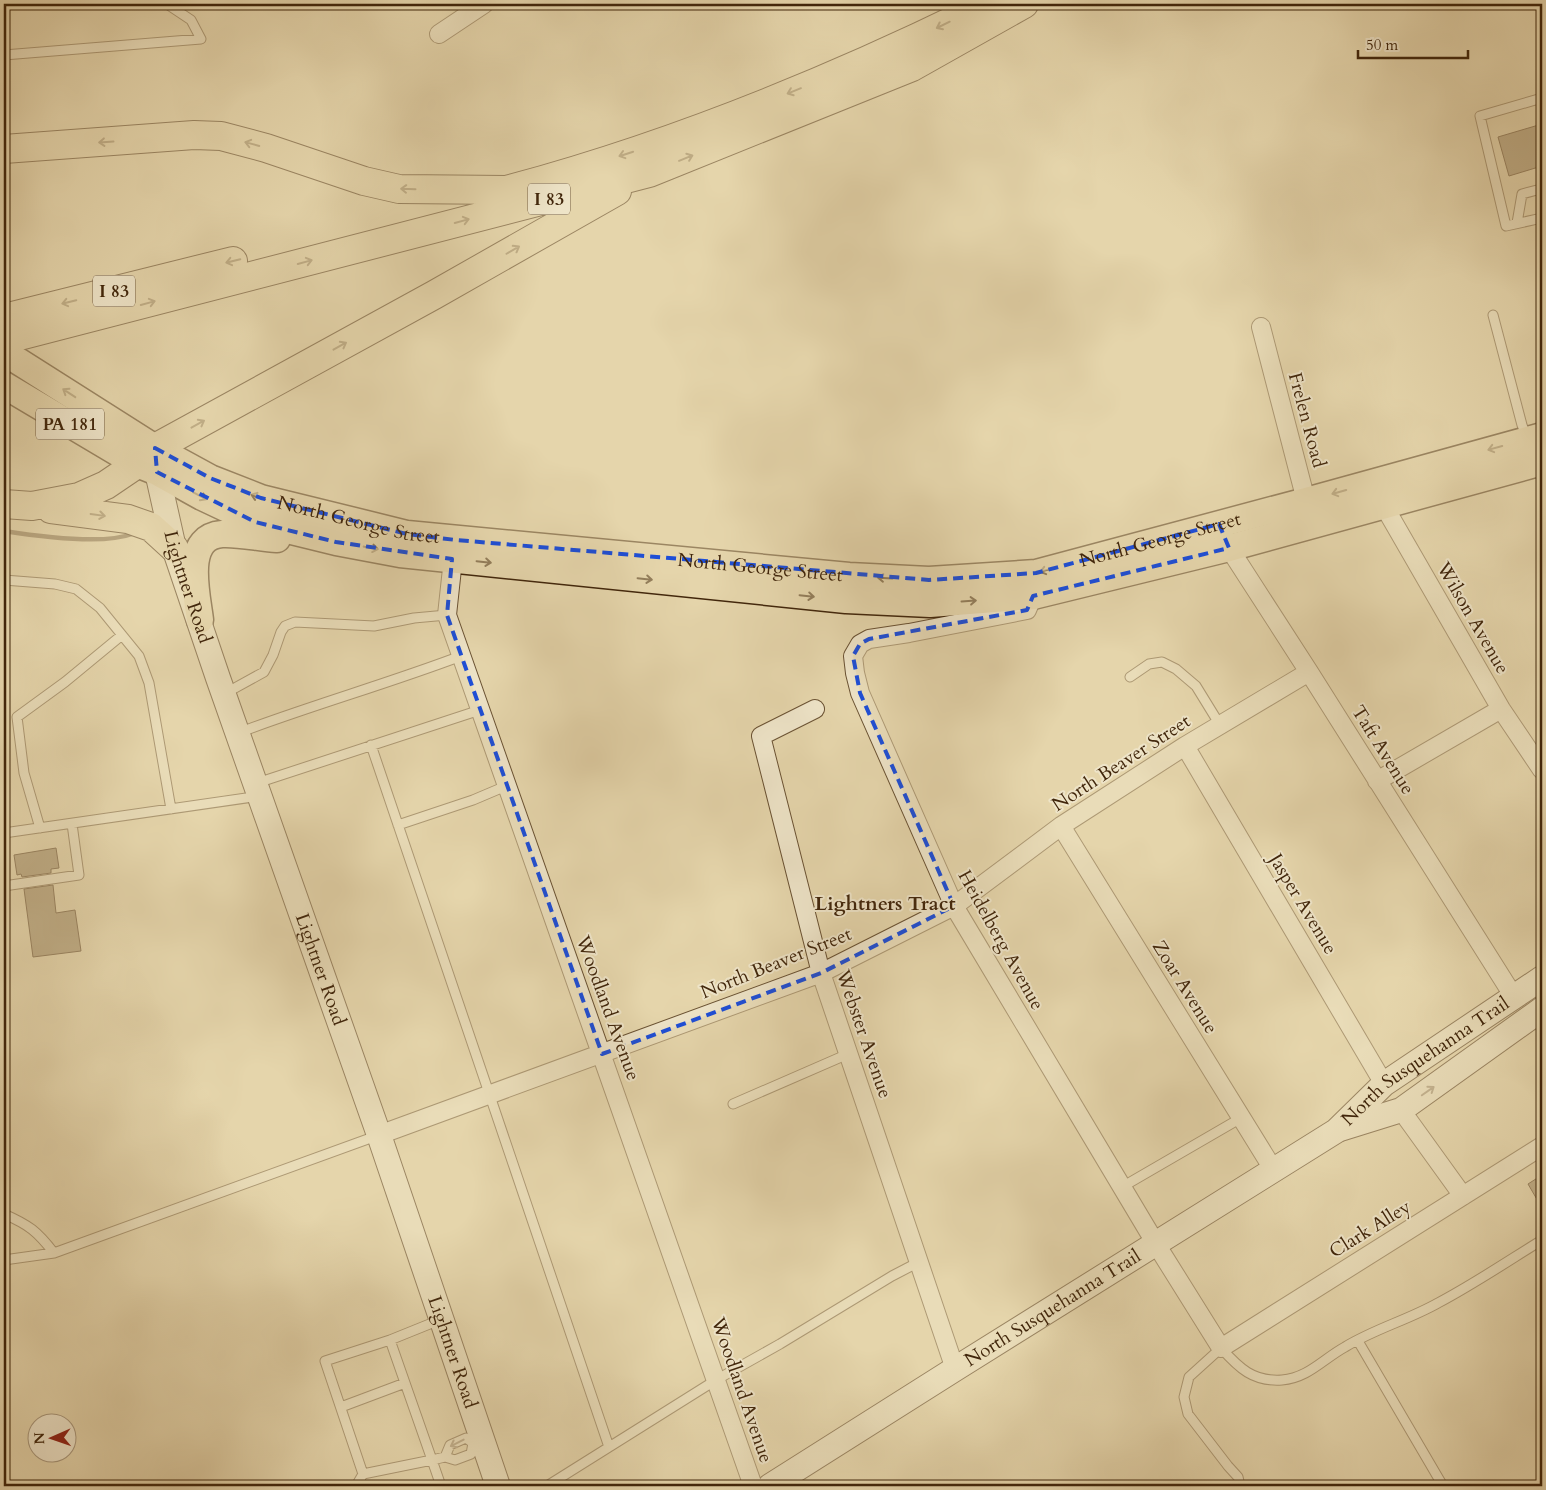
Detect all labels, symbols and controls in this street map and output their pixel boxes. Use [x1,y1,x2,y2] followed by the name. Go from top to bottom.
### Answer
[936,21,951,31] one-way arrow
[1358,28,1468,60] scale bar
[1366,35,1398,55] text: 50 m
[787,87,803,96] one-way arrow
[98,137,114,147] one-way arrow
[244,139,260,148] one-way arrow
[619,150,634,159] one-way arrow
[678,153,693,162] one-way arrow
[528,183,570,214] road number: I 83
[400,184,416,194] one-way arrow
[454,216,470,225] one-way arrow
[505,245,520,255] one-way arrow
[225,257,241,266] one-way arrow
[297,257,313,266] one-way arrow
[93,276,135,306] road number: I 83
[139,297,155,307] one-way arrow
[62,298,78,307] one-way arrow
[332,341,347,350] one-way arrow
[1282,370,1332,470] street label: Frelen Road
[63,388,77,398] one-way arrow
[36,408,104,439] road number: PA 181
[190,419,204,429] one-way arrow
[1488,444,1504,454] one-way arrow
[1331,488,1347,497] one-way arrow
[274,489,441,550] street label: North George Street
[192,492,207,501] one-way arrow
[251,492,267,501] one-way arrow
[1077,506,1244,574] street label: North George Street
[89,510,105,520] one-way arrow
[157,528,218,647] street label: Lightner Road
[363,544,379,554] one-way arrow
[676,547,844,588] street label: North George Street
[1430,556,1516,679] street label: Wilson Avenue
[475,557,491,567] one-way arrow
[1039,566,1055,576] one-way arrow
[877,573,893,582] one-way arrow
[637,574,653,584] one-way arrow
[799,591,815,601] one-way arrow
[961,596,977,605] one-way arrow
[1345,700,1421,800] street label: Taft Avenue
[1047,708,1195,818] street label: North Beaver Street
[1261,846,1343,959] street label: Jasper Avenue
[952,865,1050,1015] street label: Heidelberg Avenue
[815,890,955,917] district label: Lightners Tract
[289,910,352,1029] street label: Lightner Road
[697,921,855,1005] street label: North Beaver Street
[569,931,646,1084] street label: Woodland Avenue
[1146,935,1224,1039] street label: Zoar Avenue
[829,965,898,1102] street label: Webster Avenue
[1336,990,1515,1132] street label: North Susquehanna Trail
[1421,1085,1434,1096] one-way arrow
[1324,1194,1416,1264] street label: Clark Alley
[959,1243,1146,1373] street label: North Susquehanna Trail
[421,1292,484,1412] street label: Lightner Road
[705,1313,779,1466] street label: Woodland Avenue
[28,1412,78,1462] north arrow
[30,1432,49,1445] text: N
[449,1438,464,1448] one-way arrow

